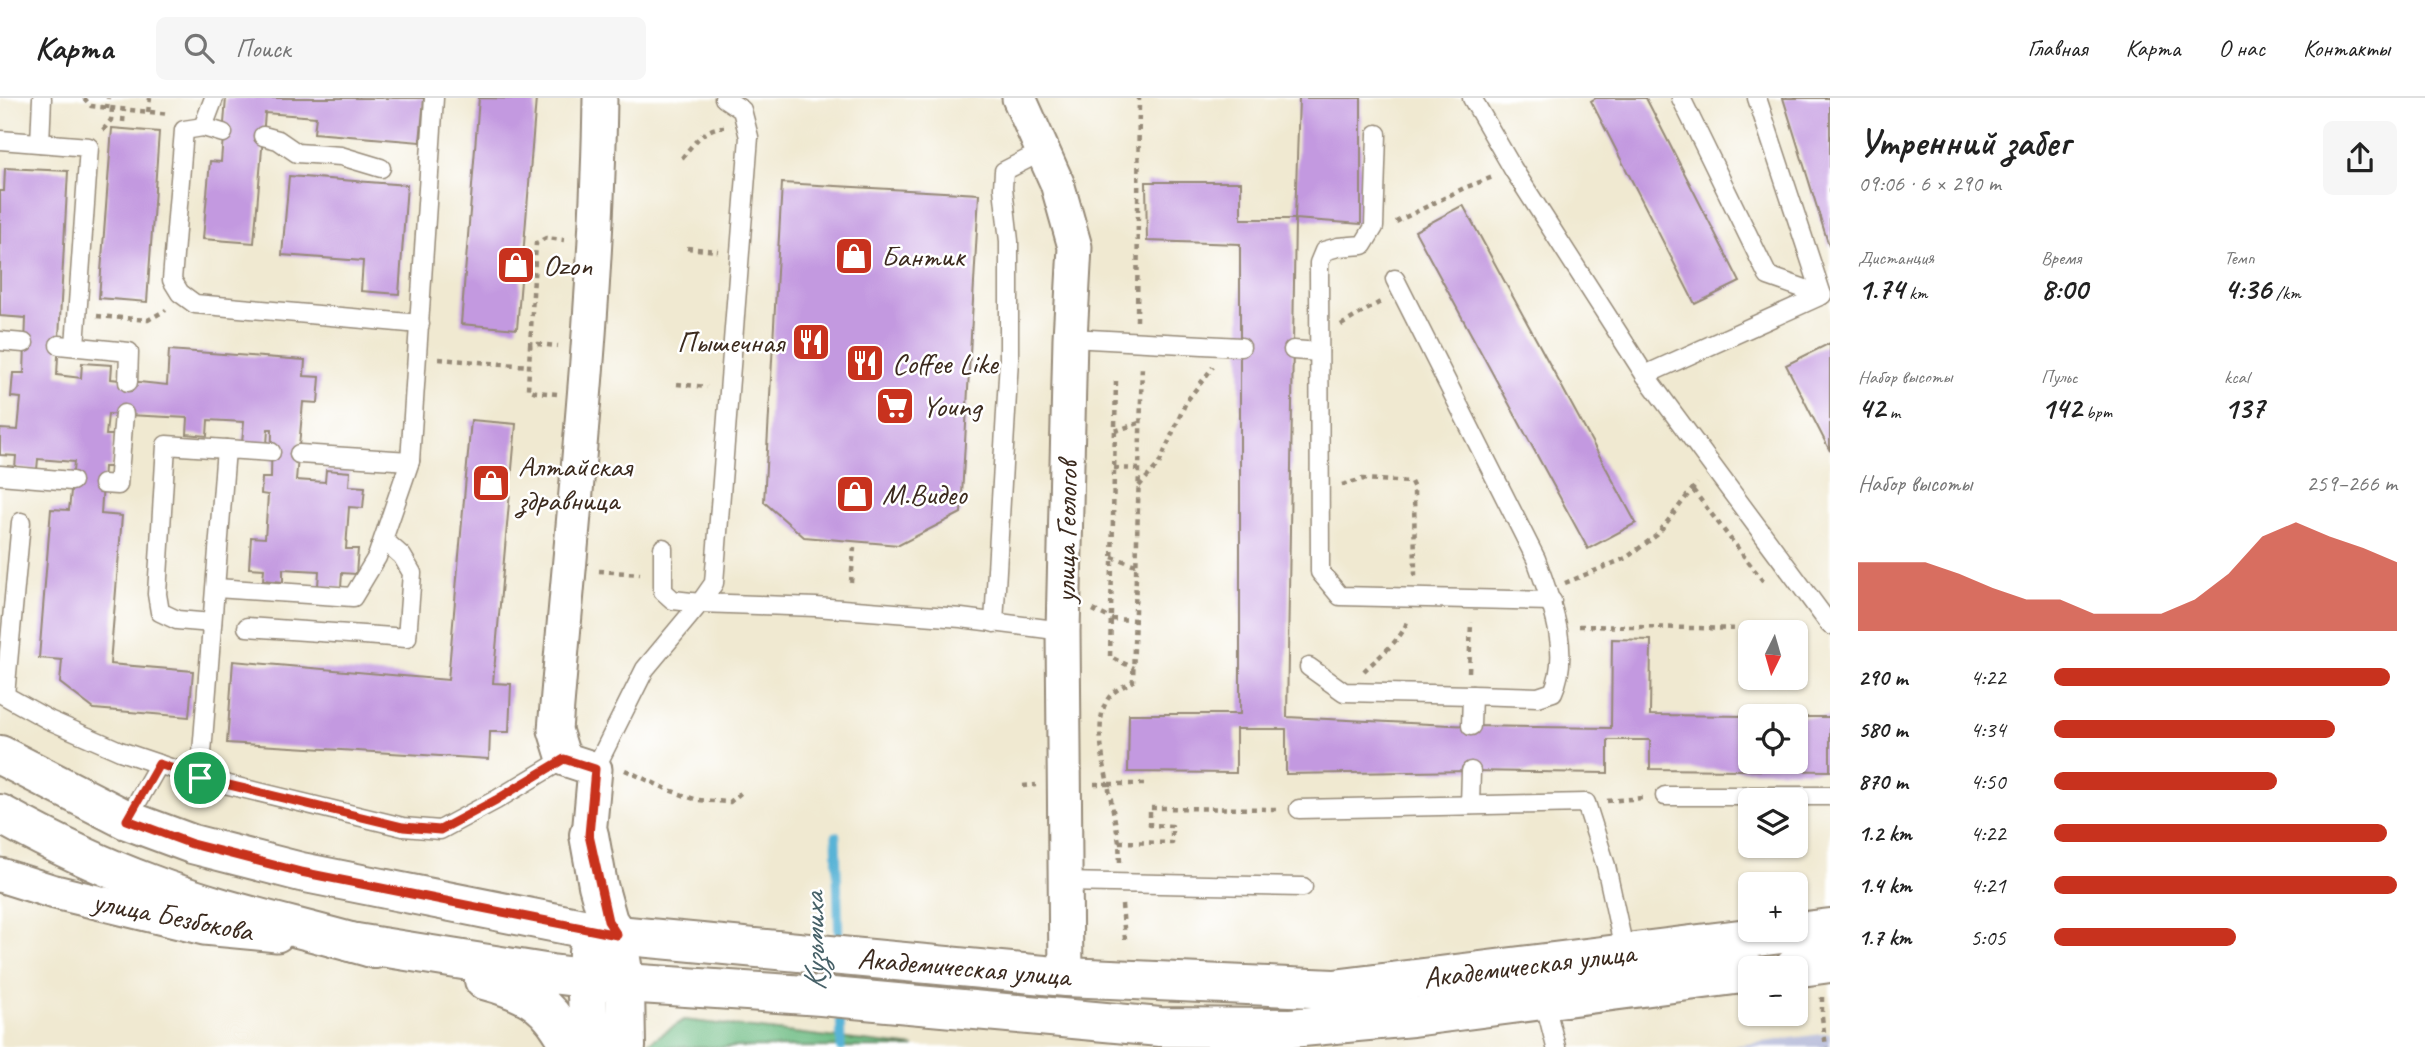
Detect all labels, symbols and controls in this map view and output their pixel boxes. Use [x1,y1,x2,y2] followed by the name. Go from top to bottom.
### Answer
[156,17,646,80] search box
[35,27,114,69] text: Карта
[180,29,218,67] icon: search
[236,32,290,65] text: Поиск
[2027,33,2088,63] text: Главная
[2126,33,2180,63] text: Карта
[2218,33,2265,63] text: О нас
[2303,33,2390,63] text: Контакты
[1858,119,2070,166] text: Утренний забег
[2323,121,2397,195] button: share
[1858,169,2001,198] text: 09:06 · 6 × 290 m
[833,235,875,277] shop icon: Бантик
[881,237,966,275] place label: Бантик
[495,244,537,286] shop icon: Ozon
[543,246,593,284] place label: Ozon
[1858,246,1934,270] text: Дистанция
[2041,246,2081,270] text: Время
[2224,246,2255,270] text: Темп
[1858,270,1904,308] text: 1.74
[2041,270,2087,308] text: 8:00
[2224,270,2271,308] text: 4:36
[1904,281,1928,305] text: km
[2271,281,2301,305] text: /km
[790,321,832,363] restaurant icon: Пышечная
[677,323,787,361] place label: Пышечная
[844,342,886,384] restaurant icon: Coffee Like
[892,344,1000,382] place label: Coffee Like
[1858,365,1952,389] text: Набор высоты
[2041,365,2078,389] text: Пульс
[2224,365,2249,389] text: kcal
[874,385,916,427] supermarket icon: Young
[922,387,984,425] place label: Young
[1858,389,1885,427] text: 42
[2041,389,2082,427] text: 142
[2224,389,2264,427] text: 137
[1885,400,1900,424] text: m
[2082,400,2112,424] text: bpm
[514,447,634,519] place label: Алтайская здравница
[1046,456,1086,605] street label: улица Геологов
[470,462,512,504] shop icon: Алтайская здравница
[1858,469,1972,498] text: Набор высоты
[2306,469,2397,498] text: 259–266 m
[834,473,876,515] shop icon: М.Видео
[882,475,968,513] place label: М.Видео
[1738,620,1808,690] north arrow
[1738,620,1808,1026] map controls
[1858,663,1907,692] text: 290 m
[1970,663,2006,692] text: 4:22
[1738,704,1808,774] button: locate
[1858,715,1907,744] text: 580 m
[1970,715,2006,744] text: 4:34
[170,748,230,808] pin
[181,759,219,797] icon: arrive
[1858,767,1908,796] text: 870 m
[1970,767,2006,796] text: 4:50
[1738,788,1808,858] button: layers
[1858,819,1912,848] text: 1.2 km
[1970,819,2006,848] text: 4:22
[1858,871,1912,900] text: 1.4 km
[1970,871,2006,900] text: 4:21
[1738,872,1808,942] button: +
[88,882,258,950] street label: улица Безбокова
[793,889,835,992] water label: Кузьмиха
[1858,923,1911,952] text: 1.7 km
[1970,923,2006,952] text: 5:05
[1421,933,1640,997] street label: Академическая улица
[856,939,1074,995] street label: Академическая улица
[1738,956,1808,1026] button: −

